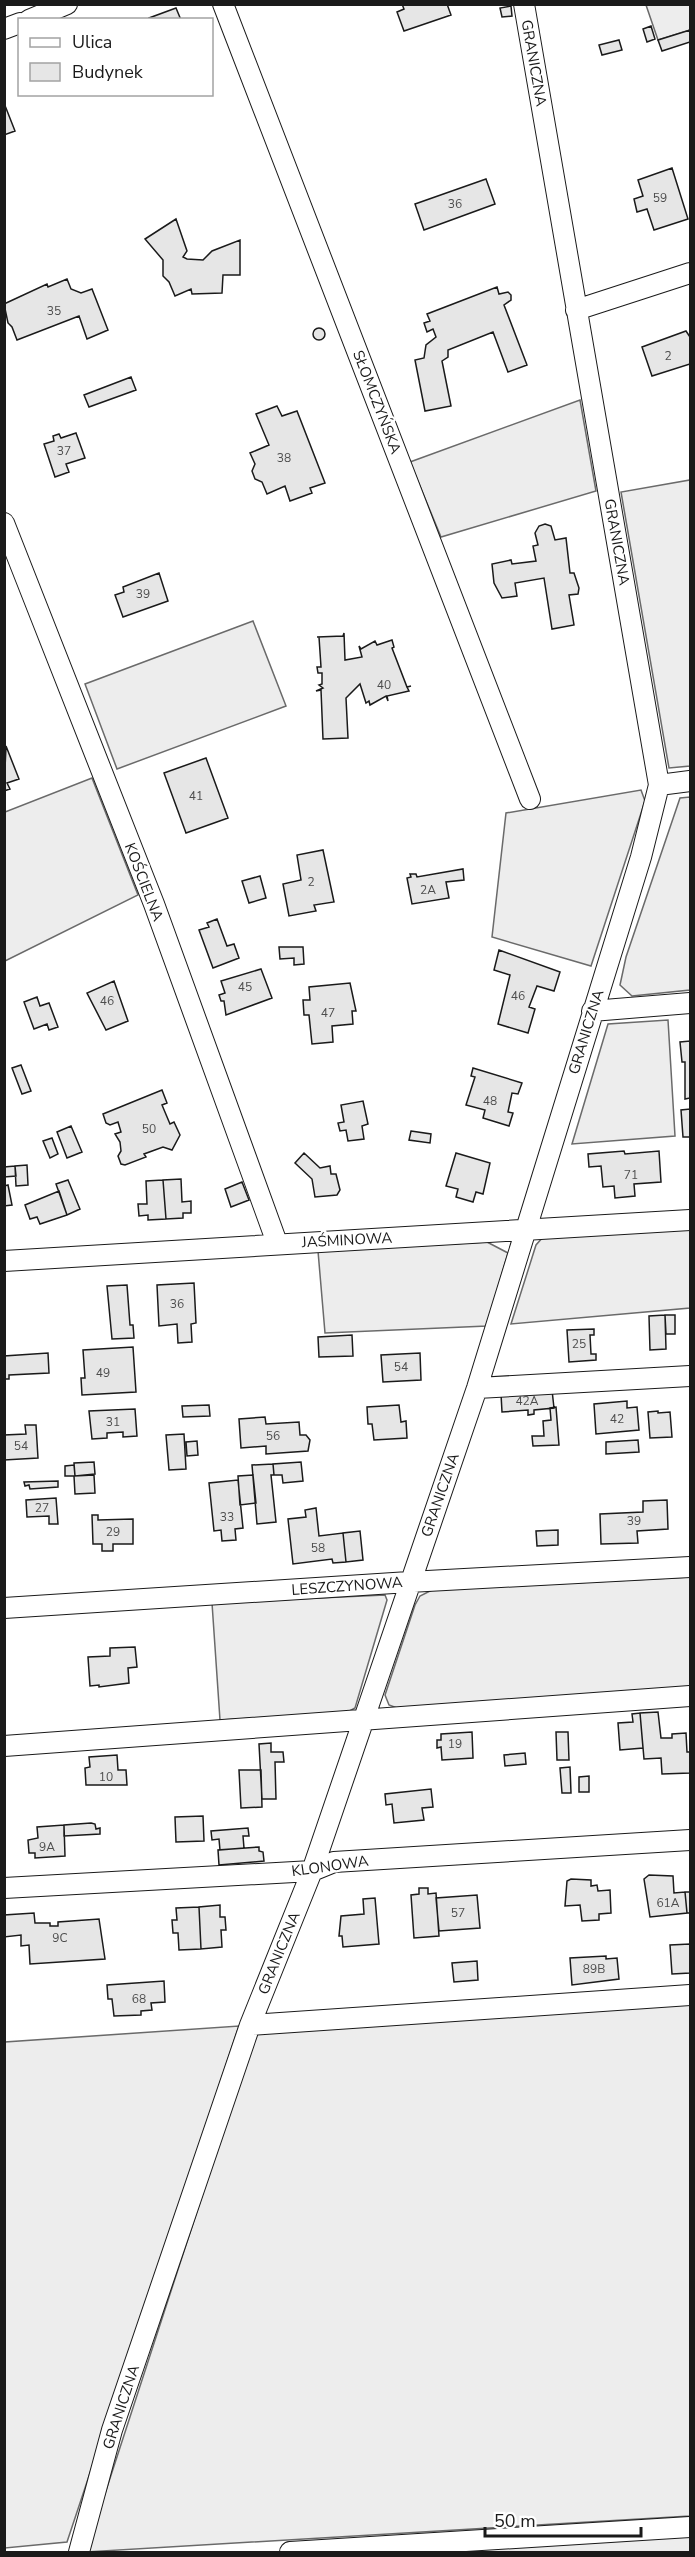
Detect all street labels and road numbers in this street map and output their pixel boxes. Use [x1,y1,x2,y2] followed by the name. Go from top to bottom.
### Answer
[517,18,551,108] street label: GRANICZNA
[348,347,406,457] street label: SŁOMCZYŃSKA
[600,497,634,587] street label: GRANICZNA
[120,840,169,924] street label: KOŚCIELNA
[564,987,608,1077] street label: GRANICZNA
[300,1227,393,1252] street label: JAŚMINOWA
[416,1450,464,1540] street label: GRANICZNA
[291,1572,403,1600] street label: LESZCZYNOWA
[290,1851,370,1881] street label: KLONOWA
[253,1909,305,1997] street label: GRANICZNA
[98,2362,144,2452] street label: GRANICZNA

